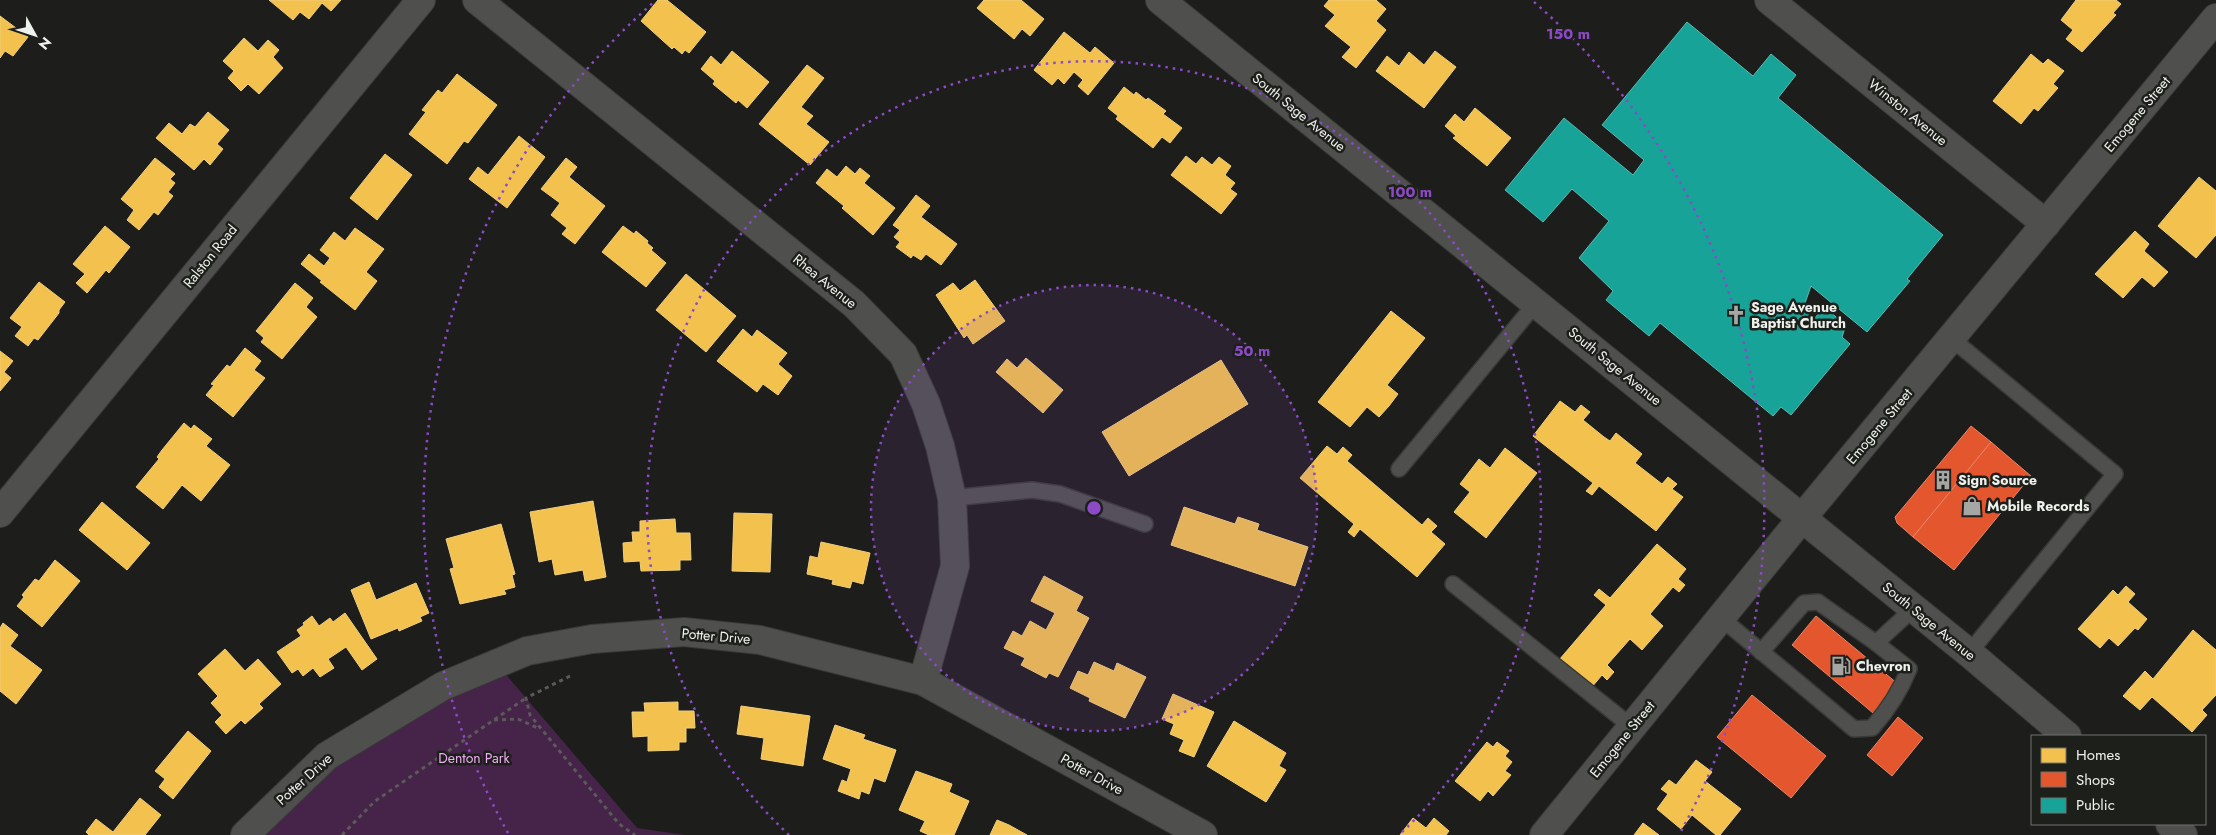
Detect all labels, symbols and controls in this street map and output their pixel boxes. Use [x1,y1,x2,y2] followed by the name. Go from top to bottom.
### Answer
[10,10,60,60] north arrow
[1546,23,1590,45] text: 150 m
[34,33,56,54] text: N
[1248,68,1350,156] street label: South Sage Avenue
[2099,71,2175,156] street label: Emogene Street
[1864,74,1952,150] street label: Winston Avenue
[1388,181,1432,203] text: 100 m
[178,220,242,292] street label: Ralston Road
[789,249,861,313] street label: Rhea Avenue
[1751,297,1846,333] place label: Sage Avenue Baptist Church
[1725,304,1747,326] church icon: Sage Avenue Baptist Church
[1564,322,1666,410] street label: South Sage Avenue
[1234,340,1270,362] text: 50 m
[1841,383,1917,468] street label: Emogene Street
[1932,469,1954,491] building icon: Sign Source
[1958,470,2037,490] place label: Sign Source
[1961,495,1983,517] shop icon: Mobile Records
[1987,496,2090,516] place label: Mobile Records
[1085,499,1103,517] centre of rings
[1878,577,1980,665] street label: South Sage Avenue
[681,623,751,649] street label: Potter Drive
[1830,655,1852,677] fuel station icon: Chevron
[1856,656,1911,676] place label: Chevron
[1585,696,1660,782] street label: Emogene Street
[2031,735,2206,825] legend
[2076,744,2120,766] text: Homes
[272,748,336,810] street label: Potter Drive
[438,748,511,768] park label: Denton Park
[1057,749,1127,799] street label: Potter Drive
[2076,769,2115,791] text: Shops
[2076,794,2115,816] text: Public

